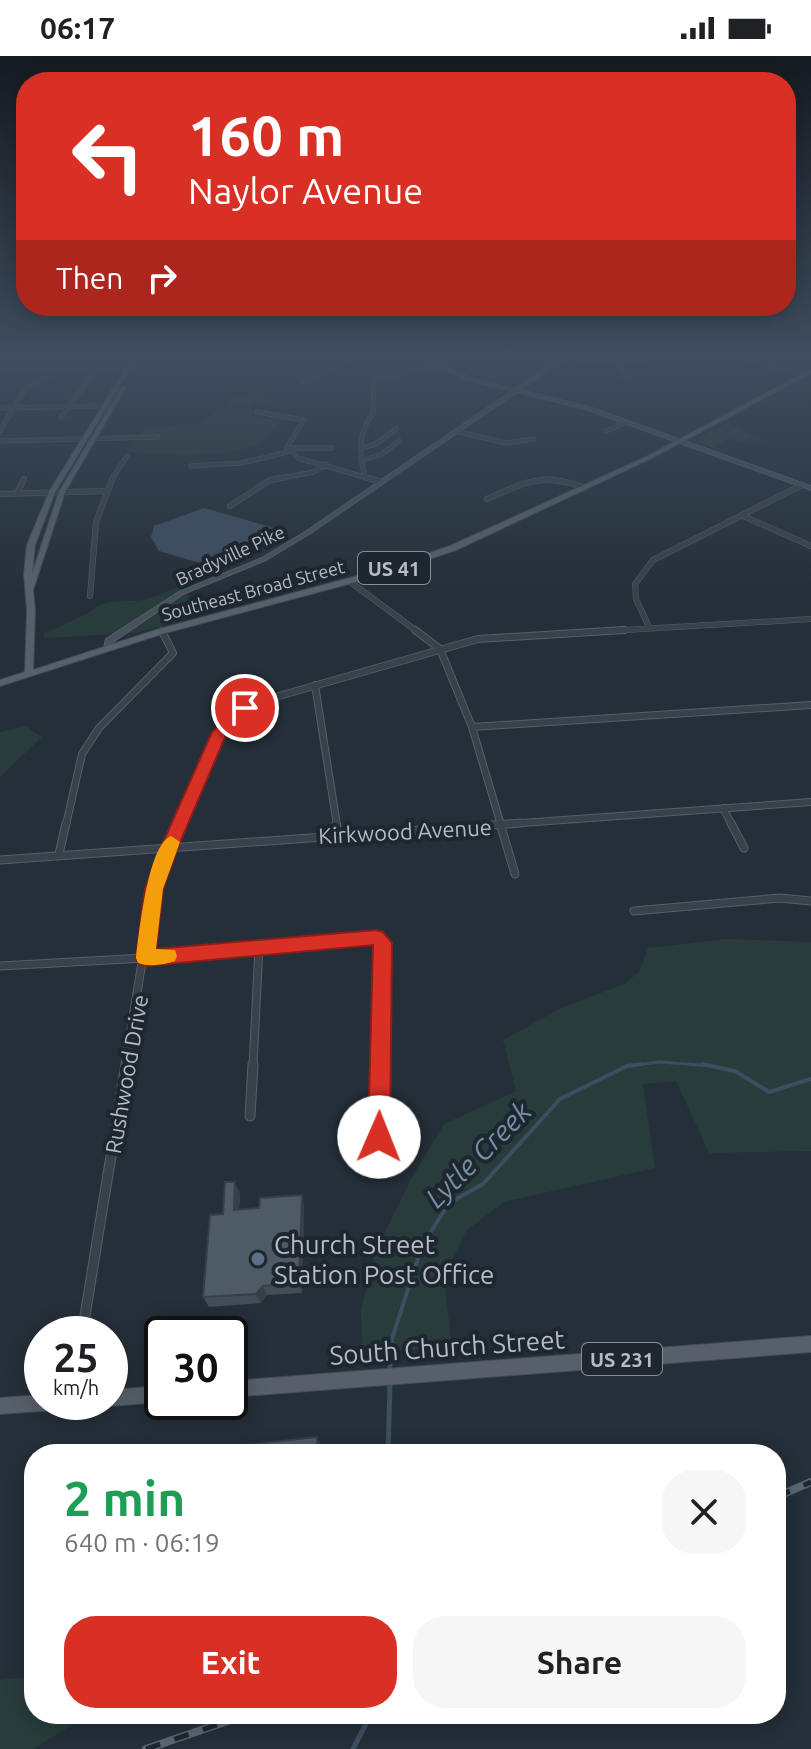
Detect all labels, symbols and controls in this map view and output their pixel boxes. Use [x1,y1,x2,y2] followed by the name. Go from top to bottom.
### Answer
[40,11,115,45] text: 06:17
[56,104,160,208] icon: left
[188,104,344,167] text: 160 m
[188,170,423,211] text: Naylor Avenue
[140,256,184,300] icon: right
[56,261,124,295] text: Then
[173,521,287,589] street label: Bradyville Pike
[358,552,430,584] road number: US 41
[159,556,347,624] street label: Southeast Broad Street
[211,674,279,742] pin
[223,686,267,730] icon: arrive
[318,814,492,848] street label: Kirkwood Avenue
[100,993,152,1155] street label: Rushwood Drive
[337,1095,421,1179] position arrow
[419,1095,537,1213] water label: Lytle Creek
[274,1230,494,1289] place label: Church Street Station Post Office
[249,1250,267,1268] marker: Church Street Station Post Office
[144,1316,248,1420] speed limit sign: 30
[328,1324,566,1370] street label: South Church Street
[53,1335,99,1380] text: 25
[582,1343,662,1375] road number: US 231
[53,1376,99,1399] text: km/h
[662,1470,746,1554] button: close
[64,1471,185,1525] text: 2 min
[64,1528,220,1557] text: 640 m · 06:19
[64,1616,397,1708] button: Exit
[413,1616,746,1708] button: Share

